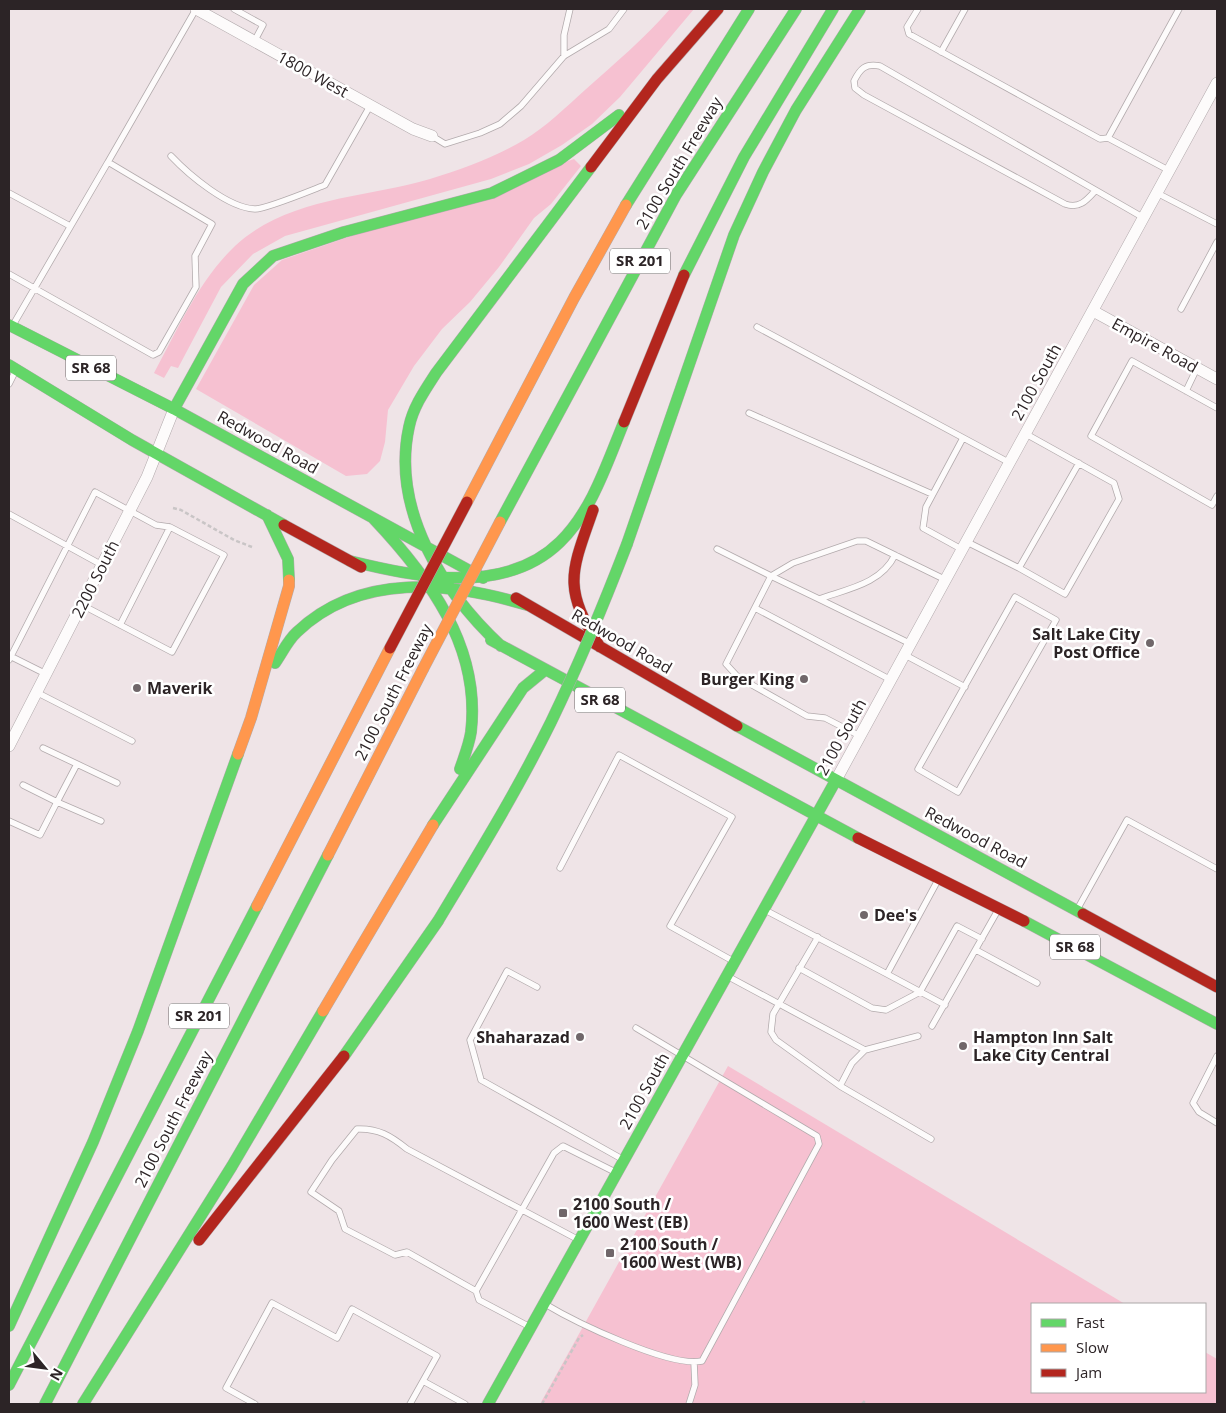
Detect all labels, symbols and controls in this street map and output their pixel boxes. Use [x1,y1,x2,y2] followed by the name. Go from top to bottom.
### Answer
[274,46,353,103] street label: 1800 West
[631,92,728,233] street label: 2100 South Freeway
[610,248,670,274] road number: SR 201
[1108,312,1202,378] street label: Empire Road
[1006,340,1066,424] street label: 2100 South
[66,356,116,380] road number: SR 68
[214,405,322,479] street label: Redwood Road
[66,536,124,622] street label: 2200 South
[568,603,676,679] street label: Redwood Road
[349,619,437,764] street label: 2100 South Freeway
[1032,623,1141,663] place label: Salt Lake City Post Office
[1144,637,1156,649] marker: Salt Lake City Post Office
[700,668,794,690] place label: Burger King
[798,673,810,685] marker: Burger King
[147,677,212,699] place label: Maverik
[131,682,143,694] marker: Maverik
[575,688,625,712] road number: SR 68
[811,695,871,779] street label: 2100 South
[921,801,1031,873] street label: Redwood Road
[874,904,917,926] place label: Dee's
[858,909,870,921] marker: Dee's
[1050,934,1100,960] road number: SR 68
[169,1004,229,1028] road number: SR 201
[476,1026,570,1048] place label: Shaharazad
[973,1026,1113,1066] place label: Hampton Inn Salt Lake City Central
[574,1031,586,1043] marker: Shaharazad
[957,1040,969,1052] marker: Hampton Inn Salt Lake City Central
[129,1046,217,1191] street label: 2100 South Freeway
[614,1049,674,1133] street label: 2100 South
[573,1193,688,1233] place label: 2100 South / 1600 West (EB)
[557,1207,569,1219] marker: 2100 South / 1600 West (EB)
[620,1233,742,1273] place label: 2100 South / 1600 West (WB)
[604,1247,616,1259] marker: 2100 South / 1600 West (WB)
[1031,1303,1206,1393] legend
[1076,1312,1105,1332] text: Fast
[1076,1337,1109,1357] text: Slow
[20,1343,70,1393] north arrow
[1074,1362,1102,1382] text: Jam
[46,1365,68,1384] text: N

